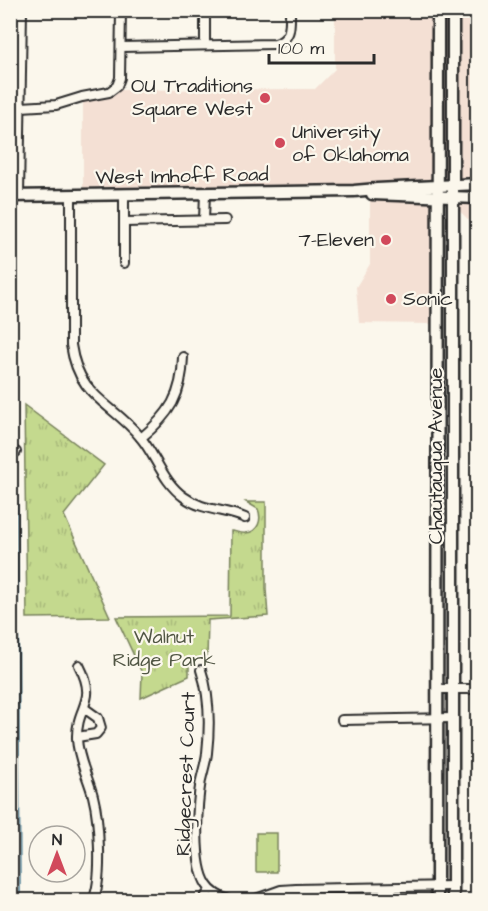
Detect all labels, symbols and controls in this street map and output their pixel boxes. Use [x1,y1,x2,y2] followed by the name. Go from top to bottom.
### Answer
[269,27,374,65] scale bar
[278,36,324,61] text: 100 m
[131,72,253,123] place label: OU Traditions Square West
[258,91,272,105] marker: OU Traditions Square West
[292,118,409,169] place label: University of Oklahoma
[273,136,287,150] marker: University of Oklahoma
[95,160,269,192] street label: West Imhoff Road
[298,226,374,254] place label: 7-Eleven
[379,233,393,247] marker: 7-Eleven
[403,285,453,313] place label: Sonic
[384,292,398,306] marker: Sonic
[422,368,450,544] street label: Chautauqua Avenue
[113,623,215,675] park label: Walnut Ridge Park
[169,692,204,856] street label: Ridgecrest Court
[27,824,87,884] north arrow
[52,829,62,851] text: N

